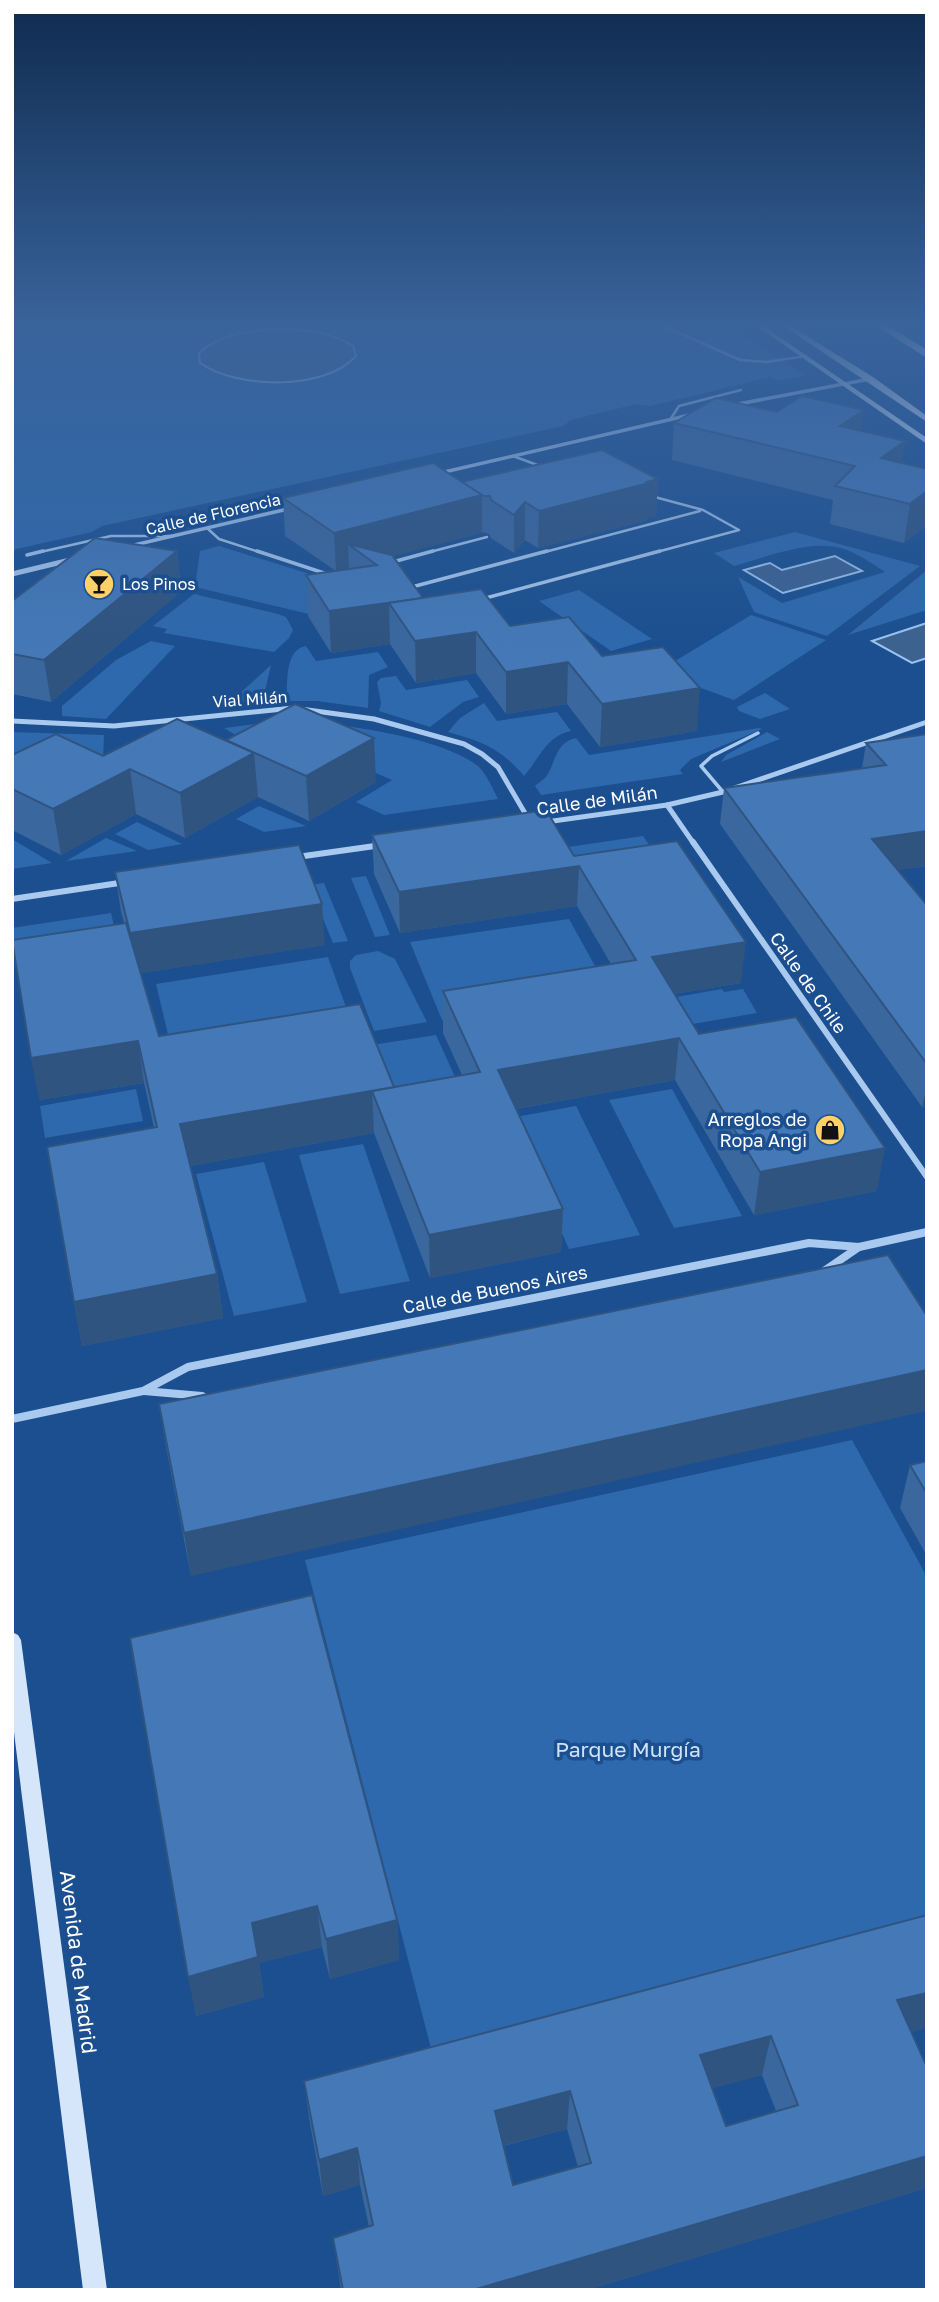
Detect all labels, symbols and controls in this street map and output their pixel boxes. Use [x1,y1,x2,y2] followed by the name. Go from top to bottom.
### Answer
[144,489,282,539] street label: Calle de Florencia
[82,567,116,601] bar icon: Los Pinos
[122,574,196,594] place label: Los Pinos
[212,686,288,712] street label: Vial Milán
[535,781,659,819] street label: Calle de Milán
[766,927,852,1037] street label: Calle de Chile
[708,1108,807,1151] place label: Arreglos de Ropa Angi
[813,1113,847,1147] shop icon: Arreglos de Ropa Angi
[401,1260,589,1318] street label: Calle de Buenos Aires
[555,1736,701,1762] park label: Parque Murgía
[55,1869,103,2055] street label: Avenida de Madrid

